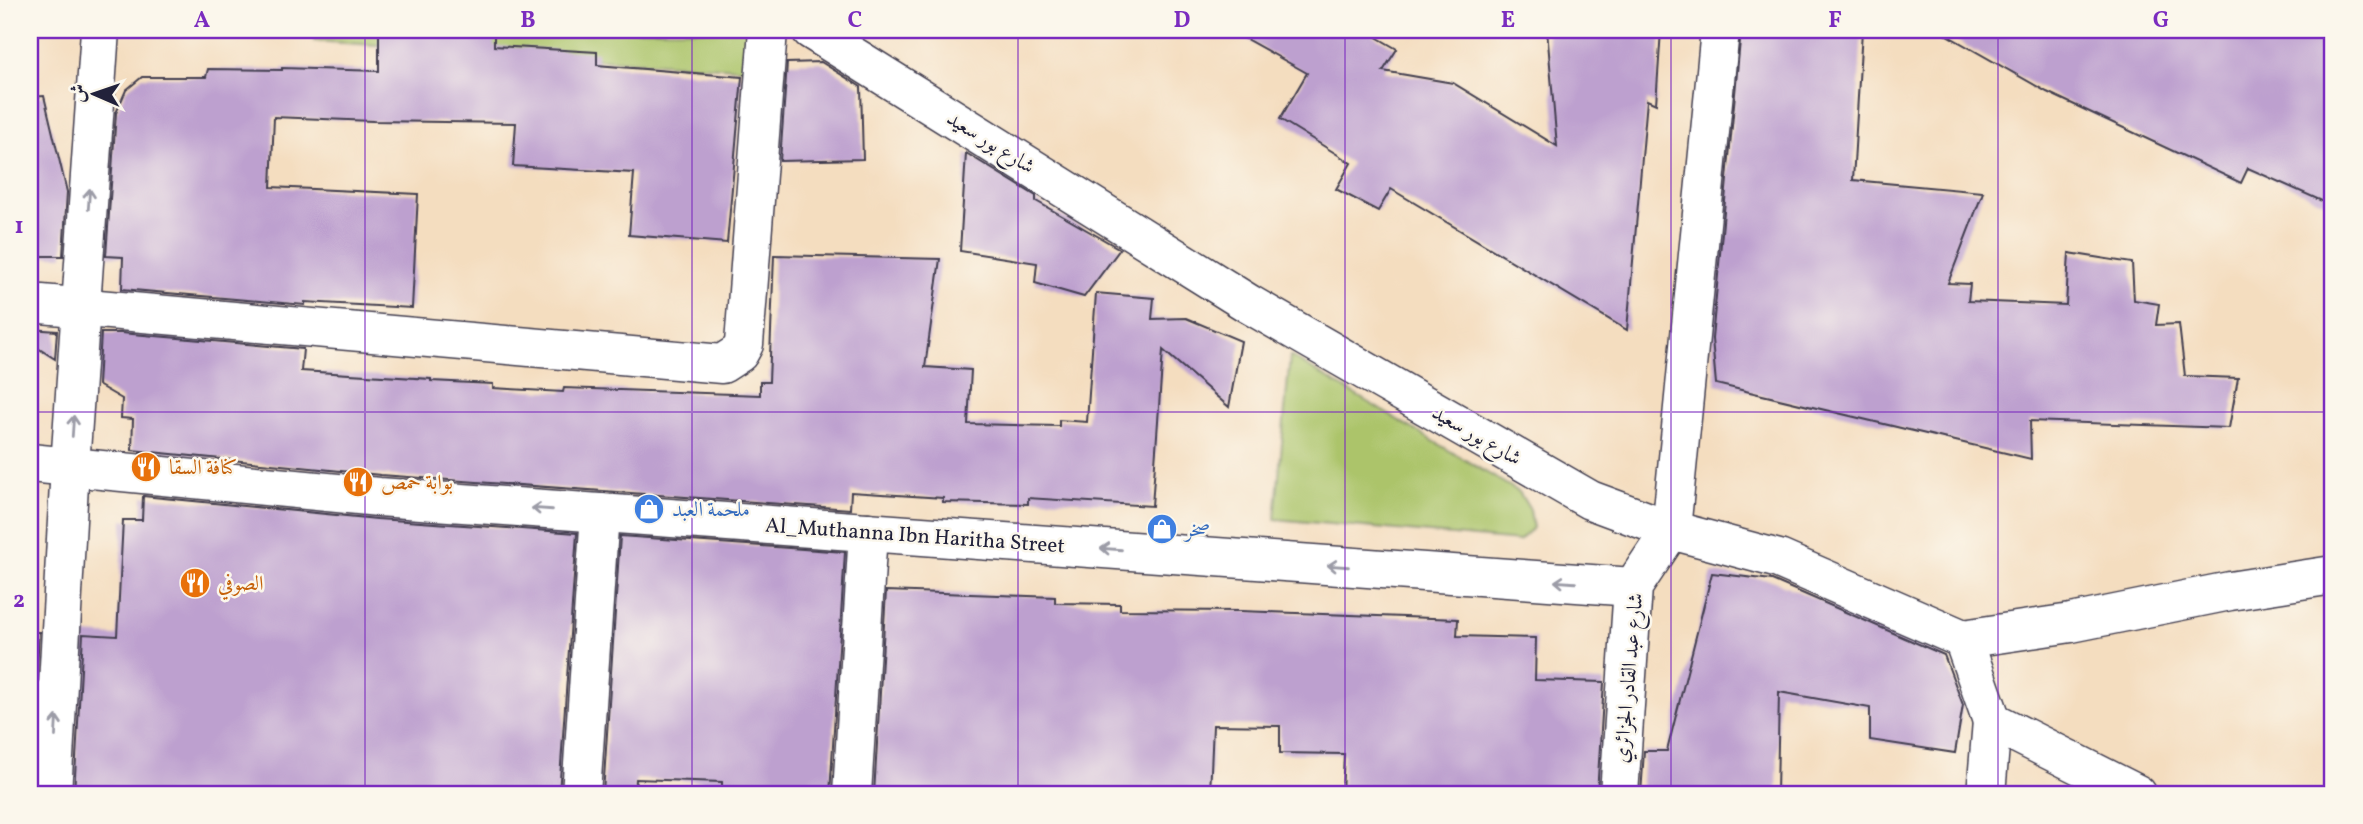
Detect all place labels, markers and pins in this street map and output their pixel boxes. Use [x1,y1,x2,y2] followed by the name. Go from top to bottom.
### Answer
[129,450,163,484] restaurant icon: كنافة السقا
[169,454,237,483] place label: كنافة السقا
[341,465,375,499] restaurant icon: بوابة حمص
[381,469,453,498] place label: بوابة حمص
[632,492,666,526] shop icon: ملحمة العبد
[672,496,750,525] place label: ملحمة العبد
[1145,512,1179,546] shop icon: صخر
[1183,516,1210,545] place label: صخر
[178,566,212,600] restaurant icon: الصوفي
[218,570,264,600] place label: الصوفي

